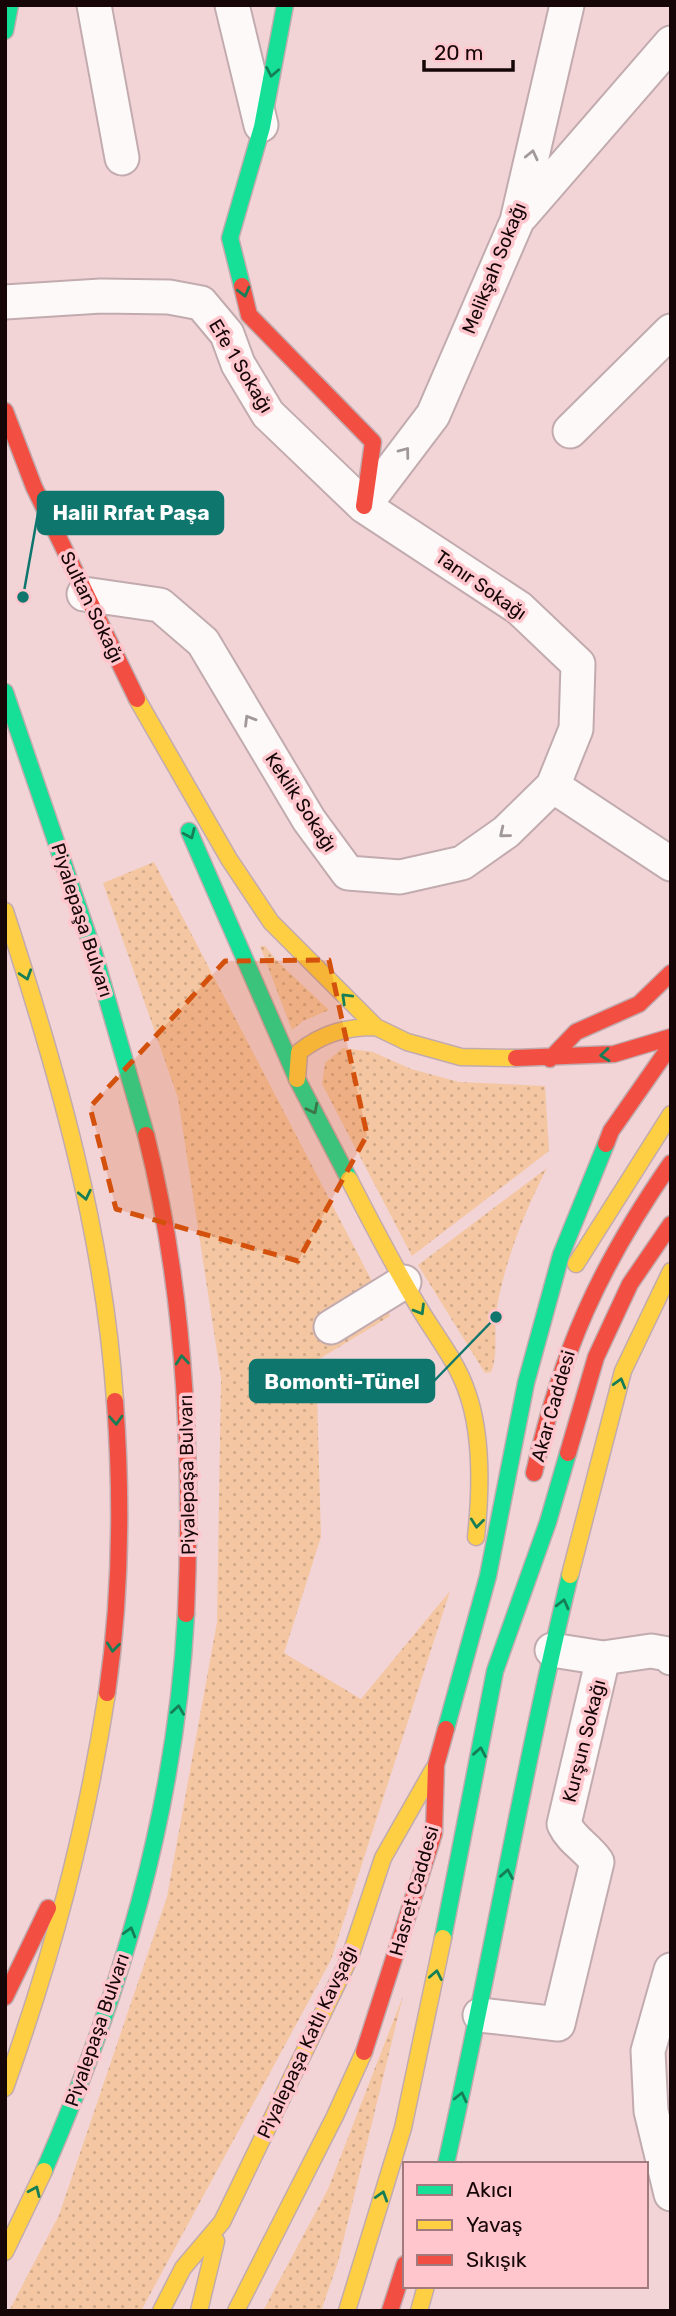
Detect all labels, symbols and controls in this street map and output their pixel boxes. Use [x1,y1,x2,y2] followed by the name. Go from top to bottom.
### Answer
[424,28,513,72] scale bar
[434,40,483,65] text: 20 m
[266,66,281,78] one-way arrow
[524,149,538,161] one-way arrow
[457,199,531,337] street label: Melikşah Sokağı
[236,286,250,298] one-way arrow
[204,315,278,417] street label: Efe 1 Sokağı
[397,447,410,460] one-way arrow
[38,492,223,534] callout: Halil Rıfat Paşa
[52,500,210,525] text: Halil Rıfat Paşa
[431,545,531,625] street label: Tanır Sokağı
[55,548,129,666] street label: Sultan Sokağı
[244,714,257,727] one-way arrow
[260,748,342,856] street label: Keklik Sokağı
[499,825,512,837] one-way arrow
[182,827,196,839] one-way arrow
[46,840,118,1000] street label: Piyalepaşa Bulvarı
[18,969,33,981] one-way arrow
[341,994,354,1007] one-way arrow
[599,1047,611,1062] one-way arrow
[304,1102,318,1114] one-way arrow
[77,1189,92,1201] one-way arrow
[412,1302,425,1315] one-way arrow
[526,1348,580,1464] street label: Akar Caddesi
[175,1354,190,1365] one-way arrow
[250,1360,434,1402] callout: Bomonti-Tünel
[264,1369,420,1394] text: Bomonti-Tünel
[611,1378,626,1390] one-way arrow
[174,1395,200,1555] street label: Piyalepaşa Bulvarı
[109,1415,124,1426] one-way arrow
[470,1518,485,1529] one-way arrow
[555,1598,569,1610] one-way arrow
[105,1642,120,1653] one-way arrow
[558,1677,610,1805] street label: Kurşun Sokağı
[170,1704,185,1715] one-way arrow
[471,1746,486,1758] one-way arrow
[384,1823,444,1959] street label: Hasret Caddesi
[499,1868,514,1880] one-way arrow
[122,1926,137,1938] one-way arrow
[252,1942,362,2142] street label: Piyalepaşa Katlı Kavşağı
[60,1950,134,2110] street label: Piyalepaşa Bulvarı
[428,1969,443,1981] one-way arrow
[453,2091,467,2103] one-way arrow
[403,2162,648,2288] legend
[466,2177,513,2202] text: Akıcı
[27,2186,41,2198] one-way arrow
[374,2191,389,2203] one-way arrow
[466,2212,522,2237] text: Yavaş
[466,2247,527,2272] text: Sıkışık

